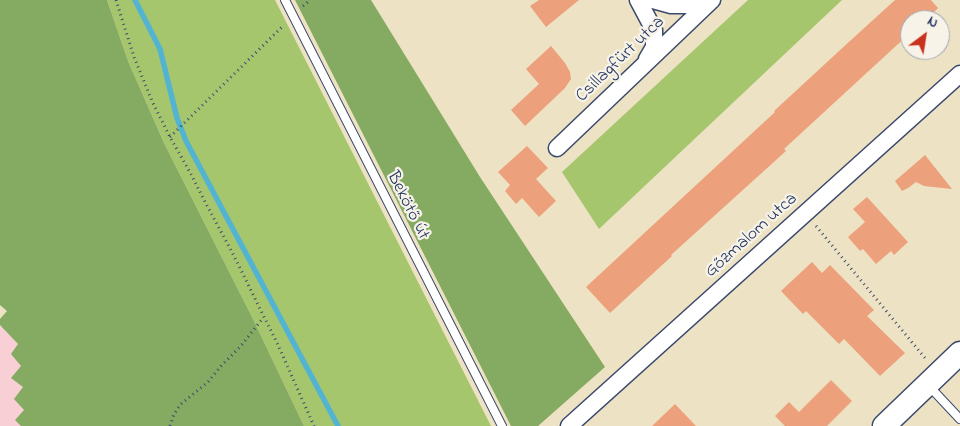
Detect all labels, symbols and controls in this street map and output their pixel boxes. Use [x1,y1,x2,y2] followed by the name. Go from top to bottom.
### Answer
[900,10,950,60] north arrow
[923,11,942,34] text: N
[572,12,670,108] street label: Csillagfürt utca
[381,168,433,244] street label: Bekötő út
[701,189,803,283] street label: Gőzmalom utca

